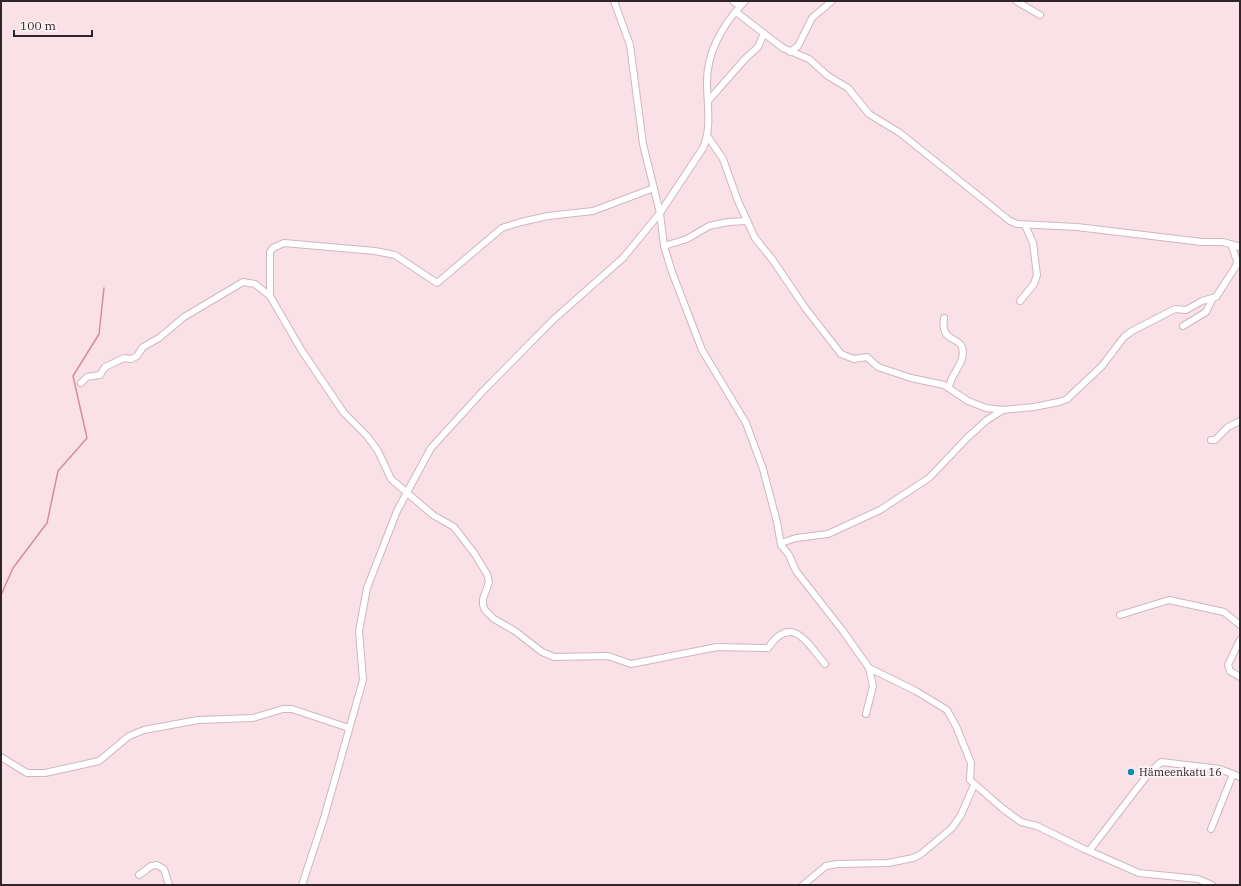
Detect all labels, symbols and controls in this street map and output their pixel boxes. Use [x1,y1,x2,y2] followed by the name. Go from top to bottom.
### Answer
[14,12,92,38] scale bar
[20,18,56,33] text: 100 m
[1139,765,1222,779] place label: Hämeenkatu 16
[1126,767,1136,777] marker: Hämeenkatu 16

